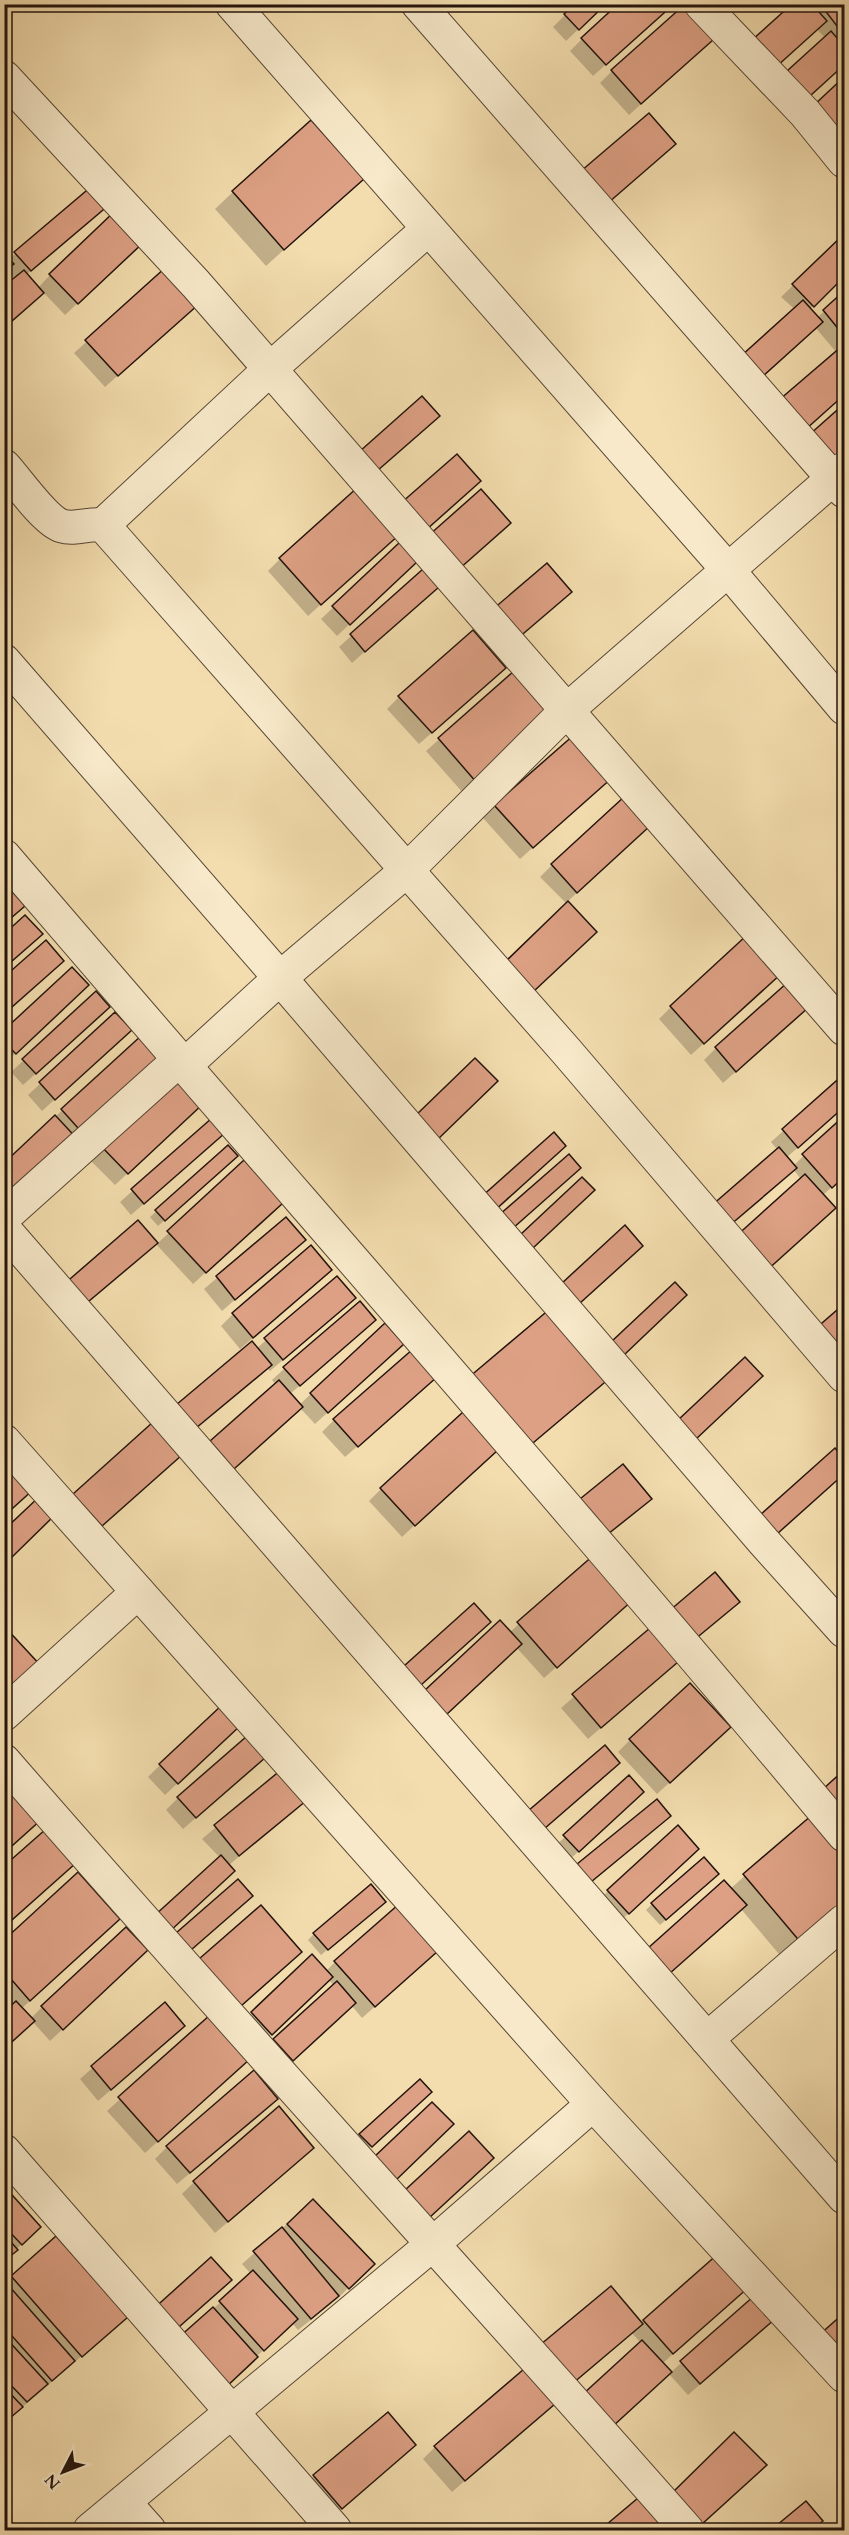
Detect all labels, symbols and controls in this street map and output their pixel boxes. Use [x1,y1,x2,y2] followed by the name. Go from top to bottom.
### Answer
[33,2442,93,2502] north arrow
[40,2469,65,2494] text: N

